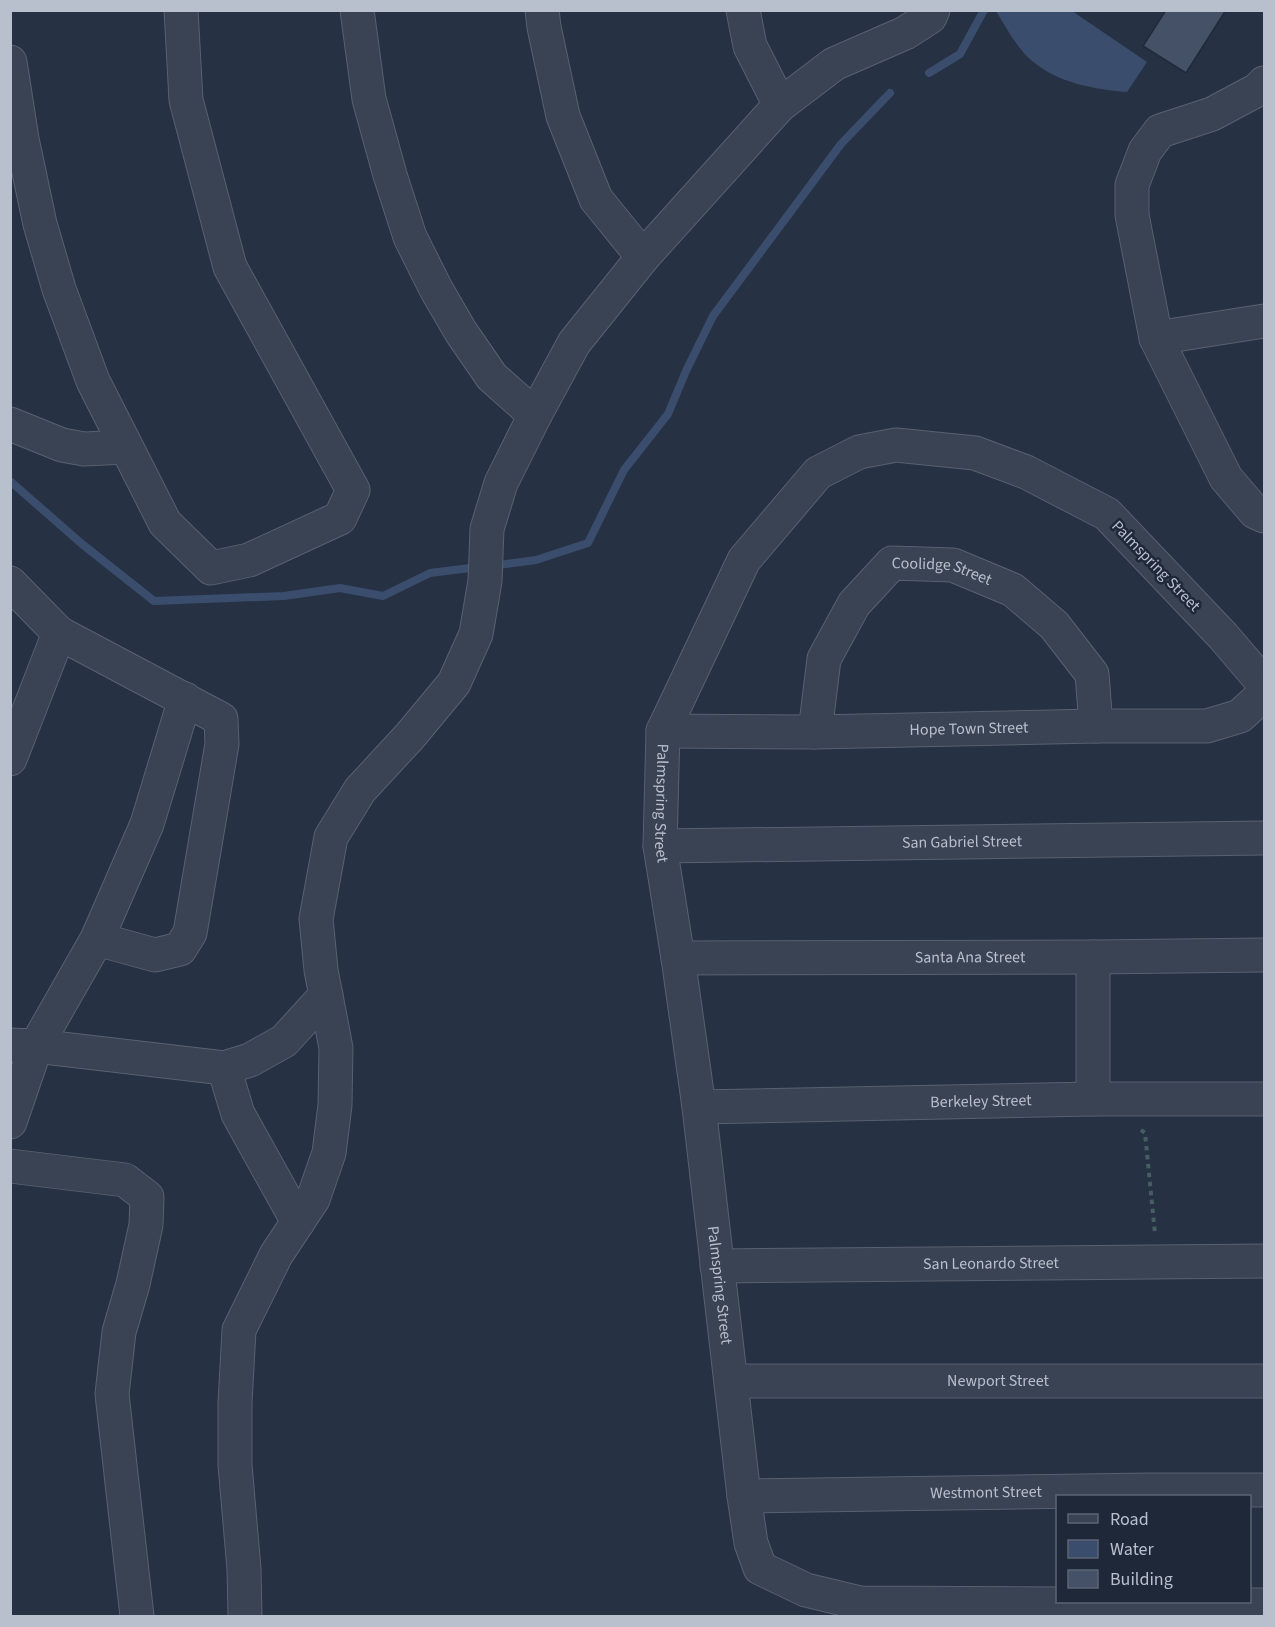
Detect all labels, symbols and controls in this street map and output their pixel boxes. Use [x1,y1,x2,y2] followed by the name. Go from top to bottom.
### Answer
[1107,516,1206,617] street label: Palmspring Street
[891,552,996,591] street label: Coolidge Street
[909,716,1029,741] street label: Hope Town Street
[649,743,674,865] street label: Palmspring Street
[902,830,1023,854] street label: San Gabriel Street
[915,946,1026,968] street label: Santa Ana Street
[930,1089,1032,1113] street label: Berkeley Street
[702,1225,737,1346] street label: Palmspring Street
[923,1252,1060,1275] street label: San Leonardo Street
[947,1370,1049,1392] street label: Newport Street
[930,1481,1043,1504] street label: Westmont Street
[1056,1495,1251,1603] legend
[1110,1507,1149,1532] text: Road
[1110,1537,1154,1562] text: Water
[1110,1567,1173,1592] text: Building

